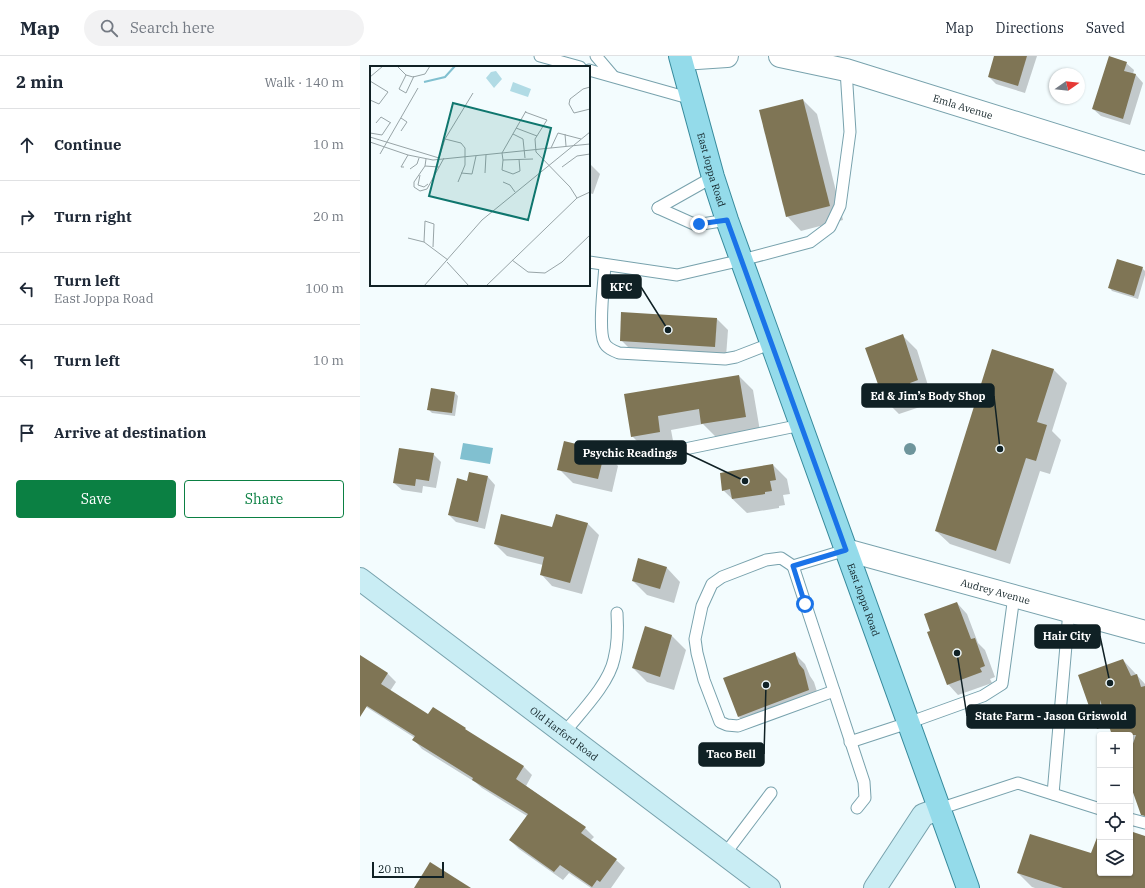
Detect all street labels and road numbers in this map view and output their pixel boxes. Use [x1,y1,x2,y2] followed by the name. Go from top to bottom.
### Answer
[931,91,994,122] street label: Emla Avenue
[694,131,728,209] street label: East Joppa Road
[844,561,883,638] street label: East Joppa Road
[959,576,1032,607] street label: Audrey Avenue
[527,704,601,764] street label: Old Harford Road

